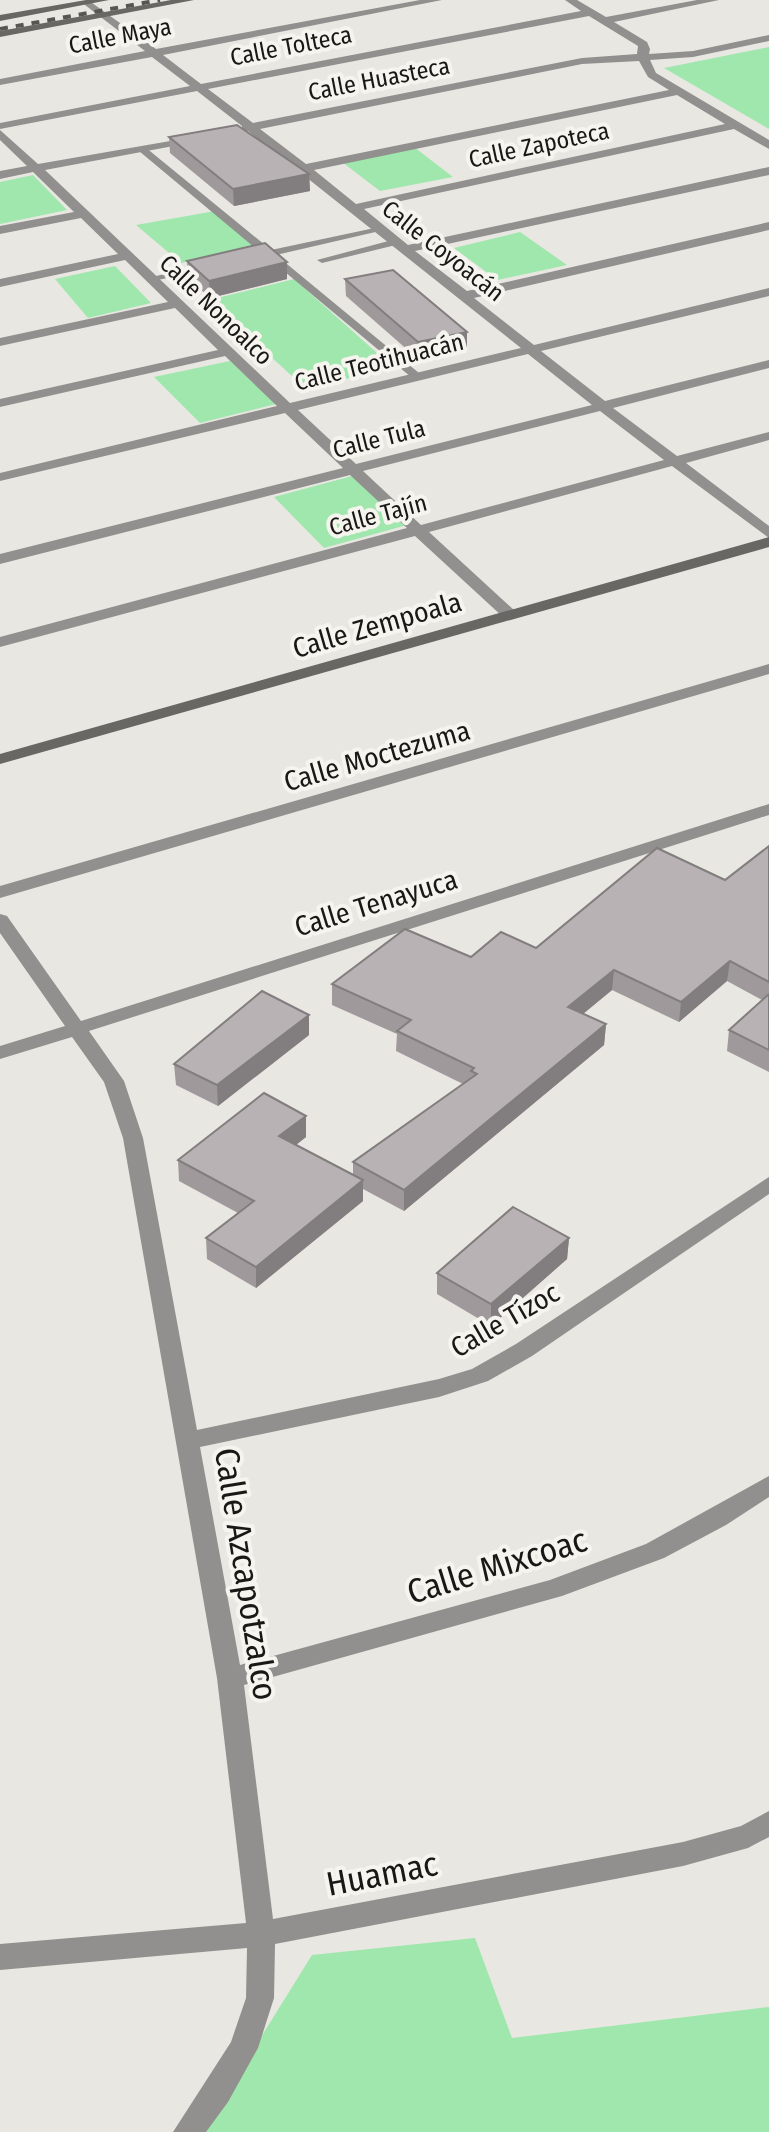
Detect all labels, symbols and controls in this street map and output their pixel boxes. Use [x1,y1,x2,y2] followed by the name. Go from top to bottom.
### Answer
[66,12,174,60] street label: Calle Maya
[228,20,354,72] street label: Calle Tolteca
[306,52,452,106] street label: Calle Huasteca
[466,116,612,174] street label: Calle Zapoteca
[376,195,510,307] street label: Calle Coyoacán
[154,249,278,371] street label: Calle Nonoalco
[292,327,466,397] street label: Calle Teotihuacán
[330,414,428,464] street label: Calle Tula
[326,489,430,541] street label: Calle Tajín
[289,585,465,665] street label: Calle Zempoala
[280,714,474,798] street label: Calle Moctezuma
[291,863,461,943] street label: Calle Tenayuca
[445,1276,565,1364] street label: Calle Tízoc
[206,1445,286,1703] street label: Calle Azcapotzalco
[402,1519,592,1613] street label: Calle Mixcoac
[323,1843,441,1905] street label: Huamac

